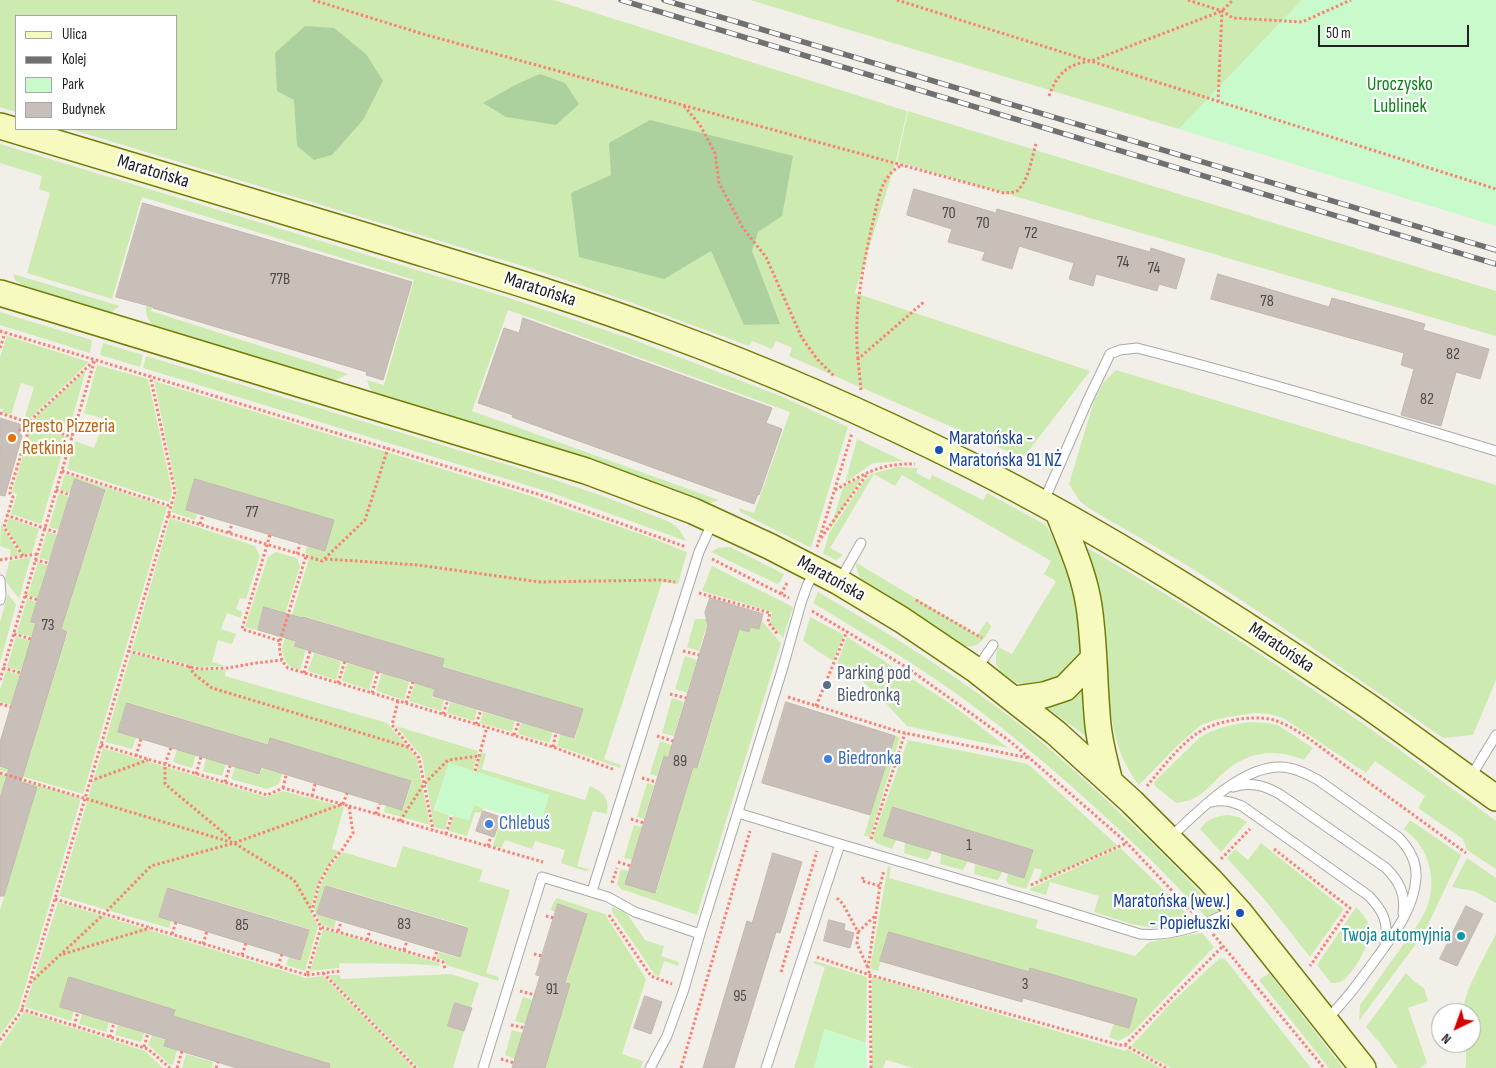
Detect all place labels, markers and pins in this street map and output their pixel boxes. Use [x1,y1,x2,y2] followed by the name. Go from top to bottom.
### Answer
[22,416,115,460] place label: Presto Pizzeria Retkinia
[949,428,1062,472] place label: Maratońska - Maratońska 91 NŻ
[6,432,18,444] marker: Presto Pizzeria Retkinia
[933,444,945,456] marker: Maratońska - Maratońska 91 NŻ
[837,663,911,707] place label: Parking pod Biedronką
[821,679,833,691] marker: Parking pod Biedronką
[838,748,901,770] place label: Biedronka
[822,753,834,765] marker: Biedronka
[499,813,550,835] place label: Chlebuś
[483,818,495,830] marker: Chlebuś
[1113,891,1230,935] place label: Maratońska (wew.) - Popiełuszki
[1234,907,1246,919] marker: Maratońska (wew.) - Popiełuszki
[1341,925,1451,947] place label: Twoja automyjnia
[1455,930,1467,942] marker: Twoja automyjnia

